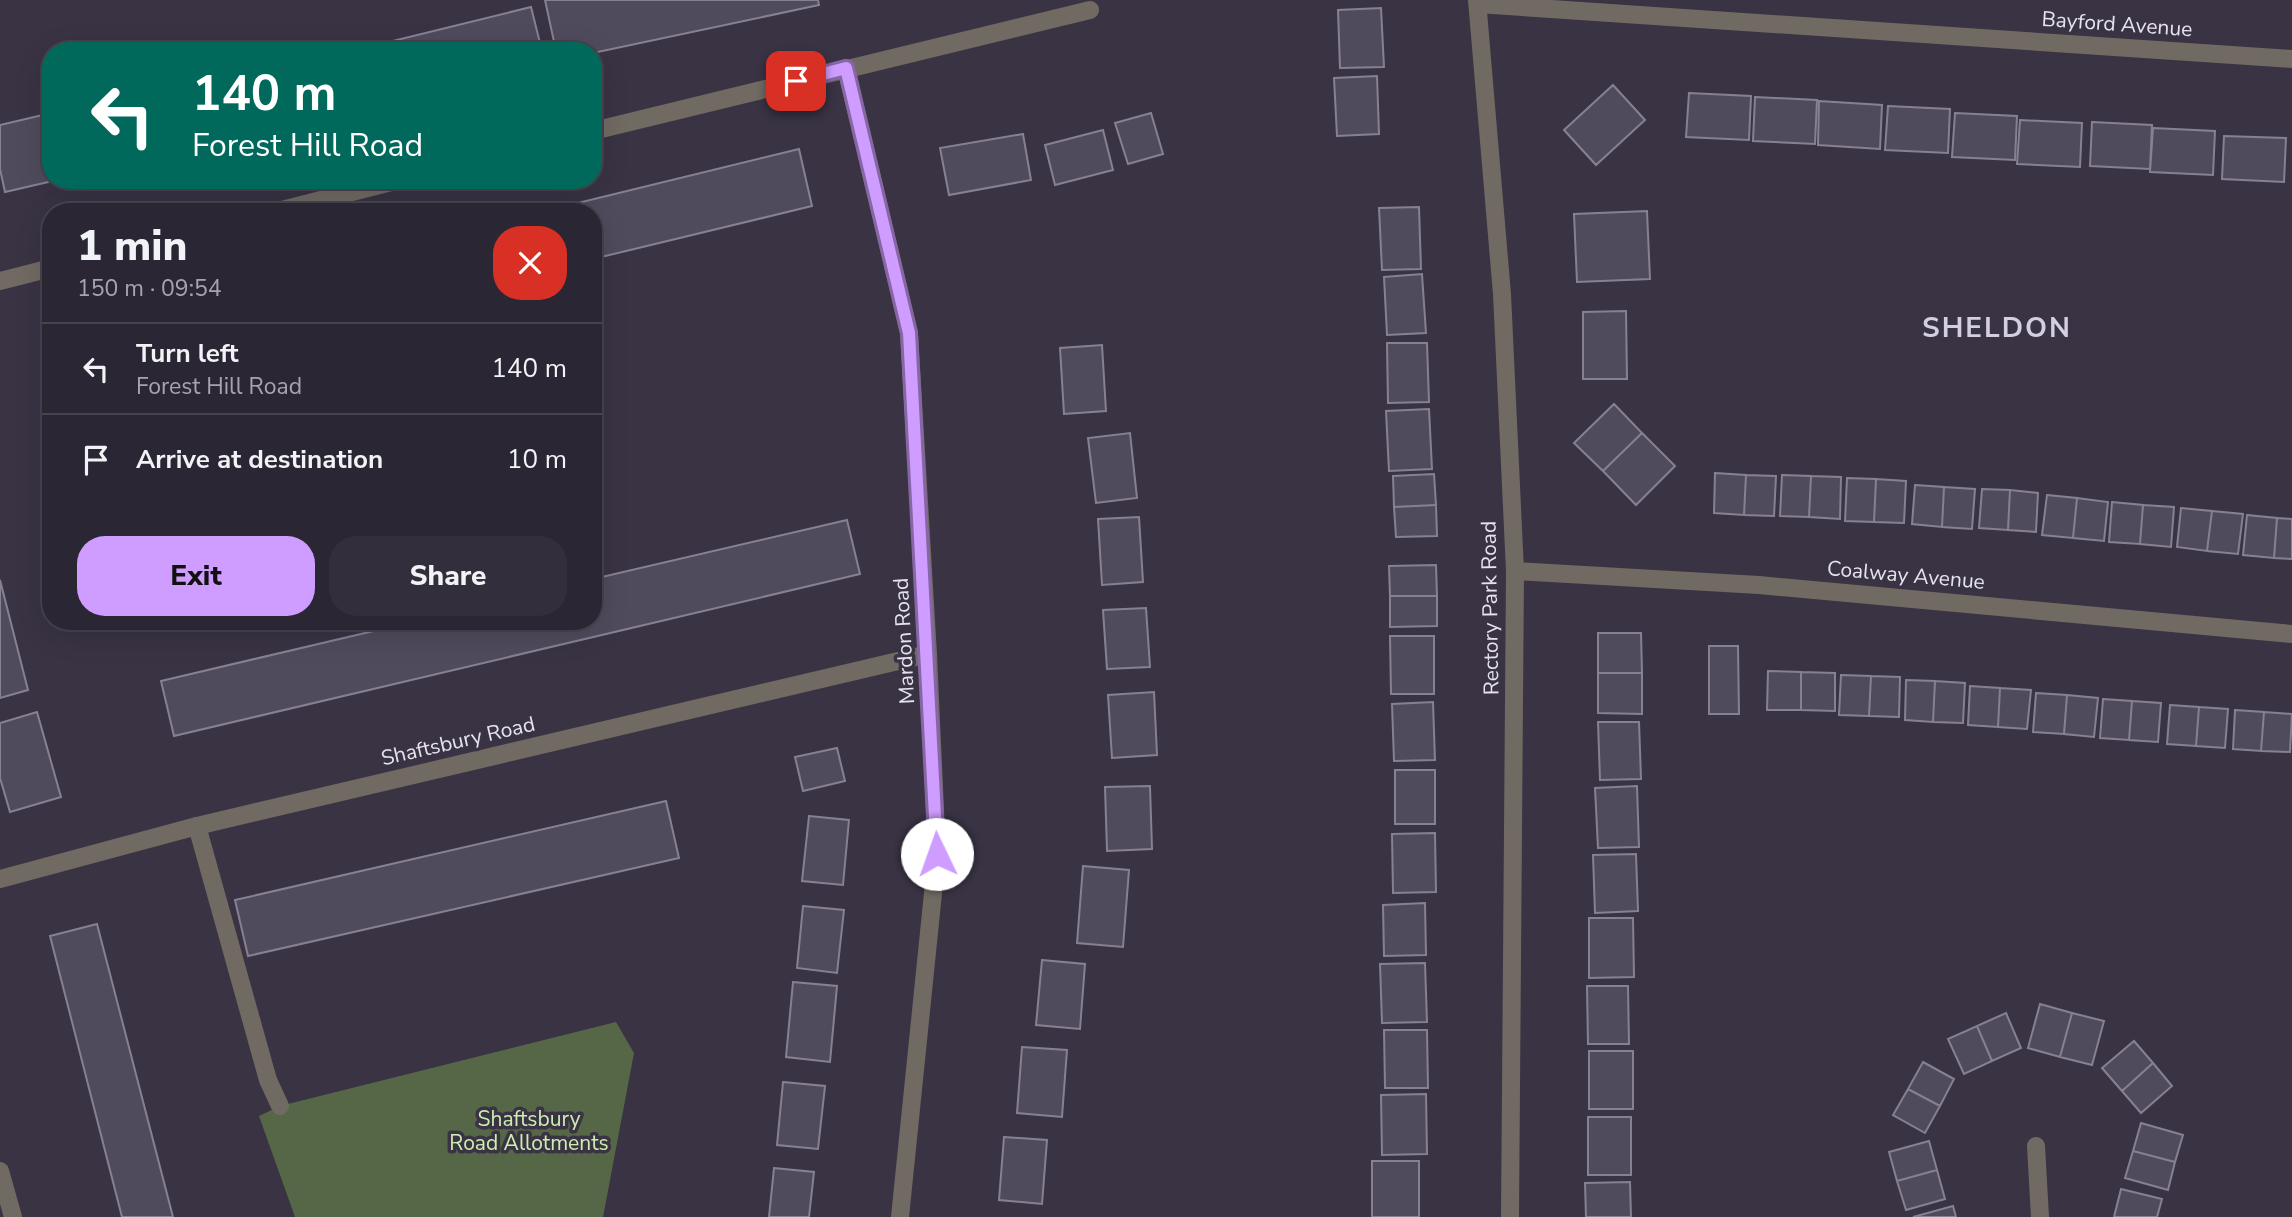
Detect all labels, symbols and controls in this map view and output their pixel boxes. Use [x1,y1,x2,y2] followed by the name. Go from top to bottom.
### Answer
[2041,5,2193,43] street label: Bayford Avenue
[766,51,826,111] pin
[192,60,336,127] text: 140 m
[777,62,815,100] icon: arrive
[77,70,168,161] icon: left
[192,124,423,167] text: Forest Hill Road
[77,218,187,275] text: 1 min
[493,226,567,300] button: close
[77,273,222,304] text: 150 m · 09:54
[1922,309,2072,347] district label: SHELDON
[136,336,239,371] text: Turn left
[77,350,115,388] icon: left
[491,351,567,386] text: 140 m
[136,371,302,402] text: Forest Hill Road
[77,441,115,479] icon: arrive
[136,442,383,477] text: Arrive at destination
[507,442,567,477] text: 10 m
[1474,521,1506,695] street label: Rectory Park Road
[77,536,315,616] button: Exit
[329,536,567,616] button: Share
[1826,554,1986,596] street label: Coalway Avenue
[887,577,921,705] street label: Mardon Road
[378,710,538,772] street label: Shaftsbury Road
[900,817,974,891] position arrow
[449,1105,609,1157] park label: Shaftsbury Road Allotments

